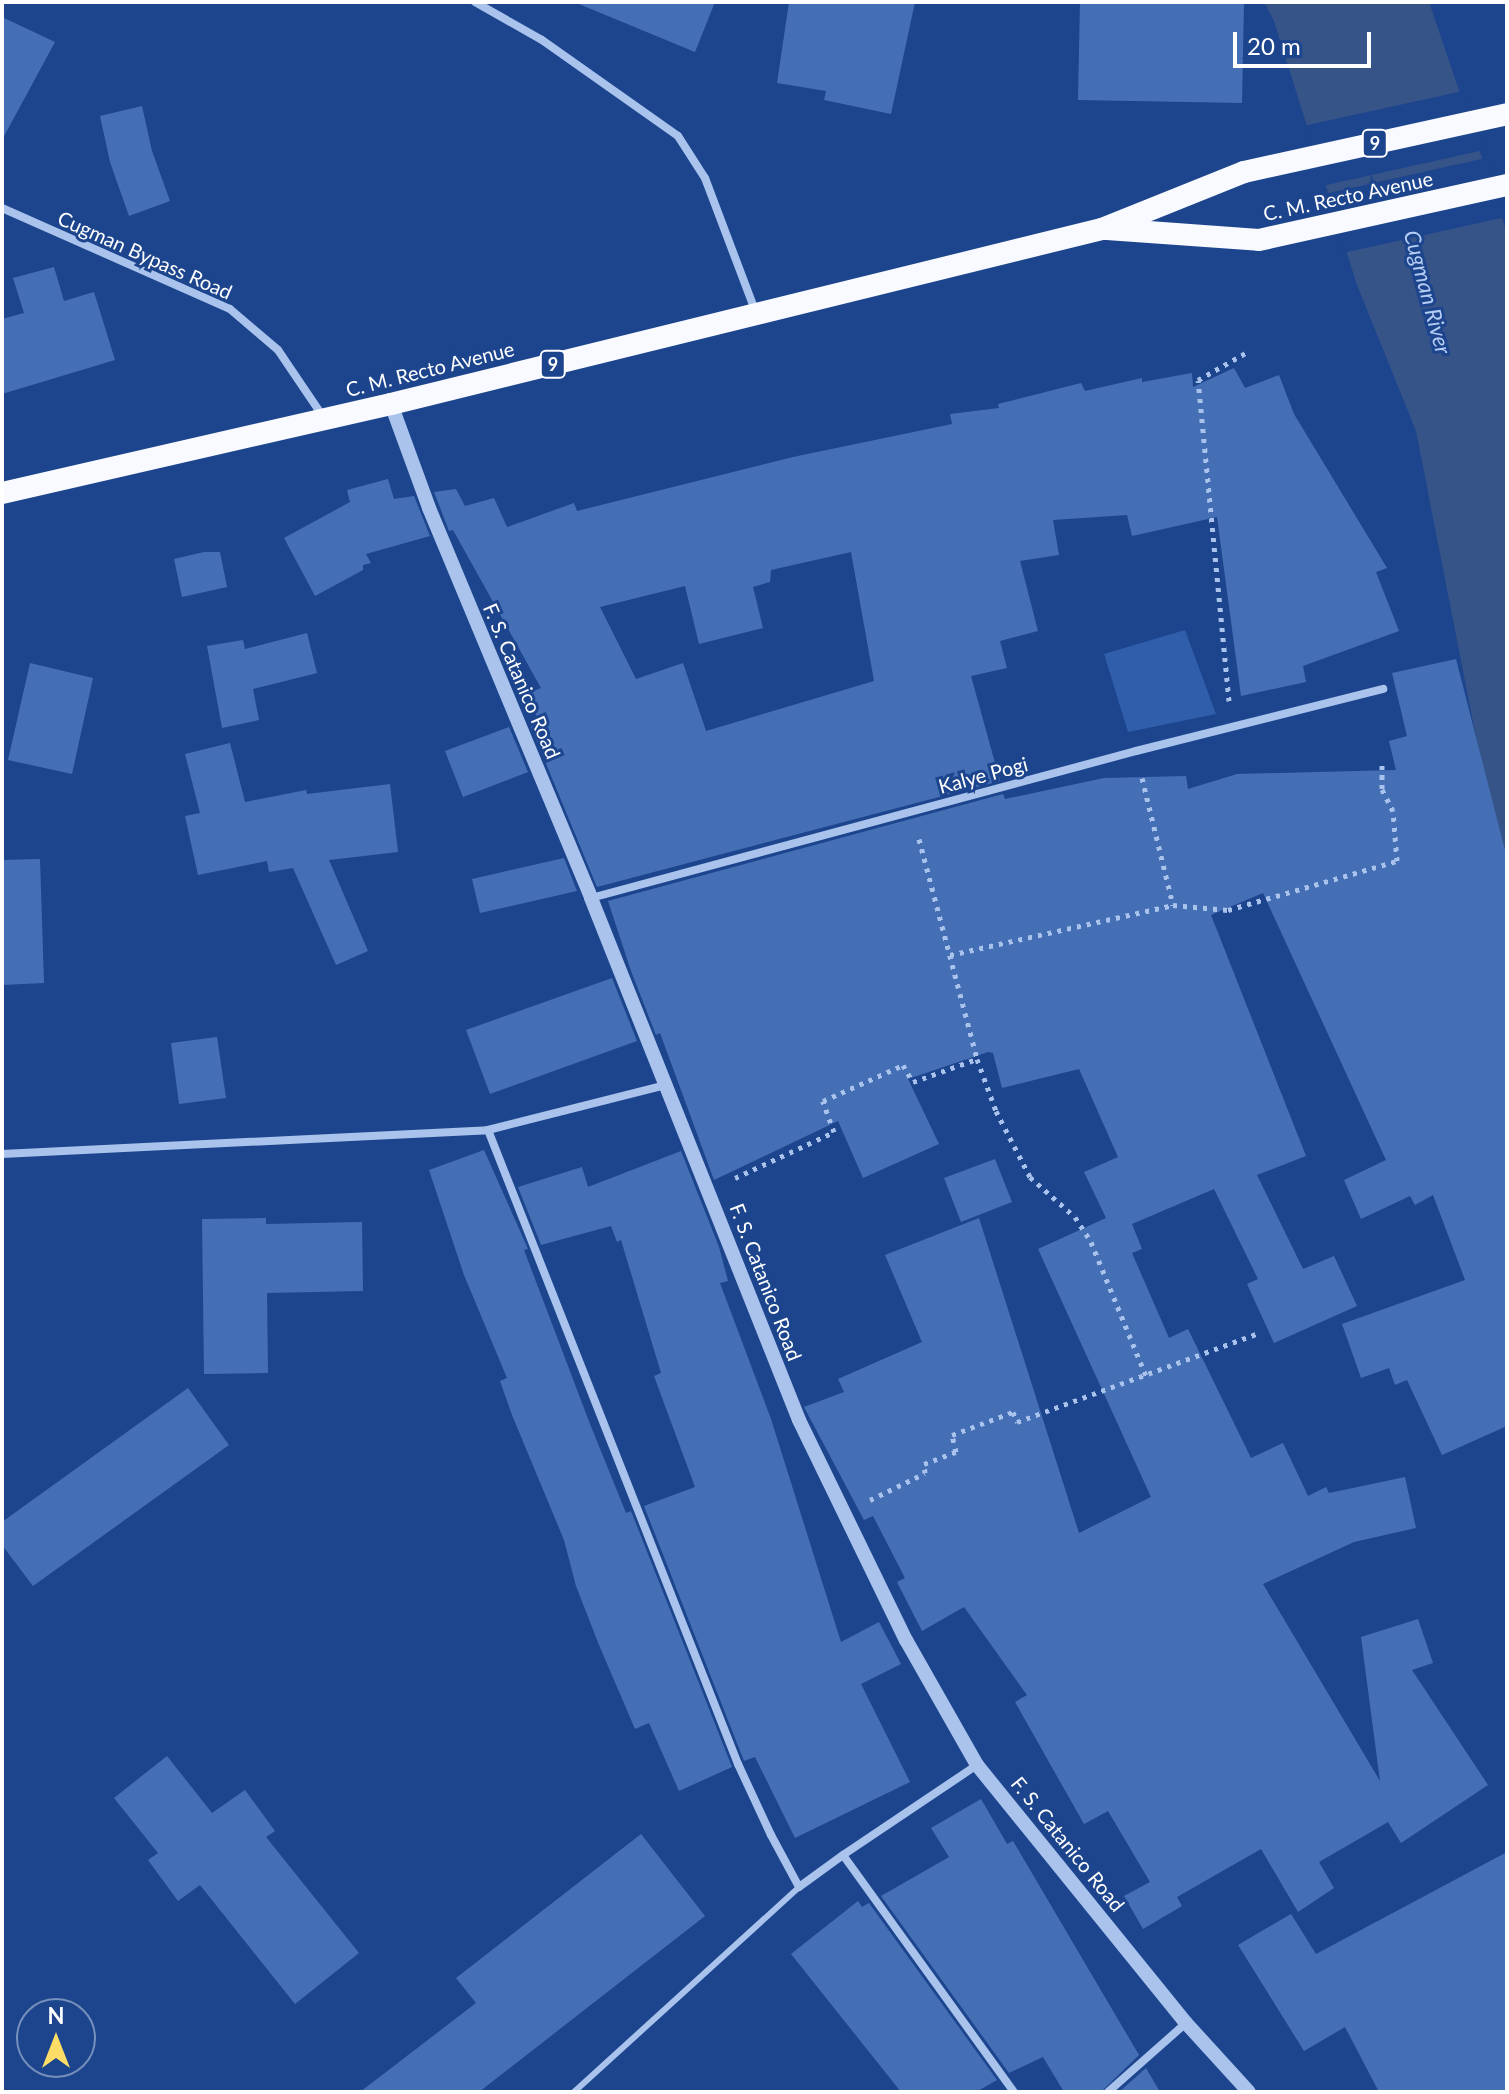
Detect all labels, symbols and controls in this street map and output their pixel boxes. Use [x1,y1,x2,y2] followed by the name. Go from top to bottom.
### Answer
[1237,16,1375,66] scale bar
[1247,31,1301,60] text: 20 m
[1361,129,1389,157] road number: 9
[1261,166,1435,226] street label: C. M. Recto Avenue
[54,206,236,304] street label: Cugman Bypass Road
[1399,227,1457,357] water label: Cugman River
[343,336,517,402] street label: C. M. Recto Avenue
[539,350,567,378] road number: 9
[478,600,566,762] street label: F. S. Catanico Road
[936,752,1030,798] street label: Kalye Pogi
[725,1200,807,1364] street label: F. S. Catanico Road
[1006,1772,1130,1916] street label: F. S. Catanico Road
[16,1998,96,2078] north arrow
[48,2002,64,2029] text: N

